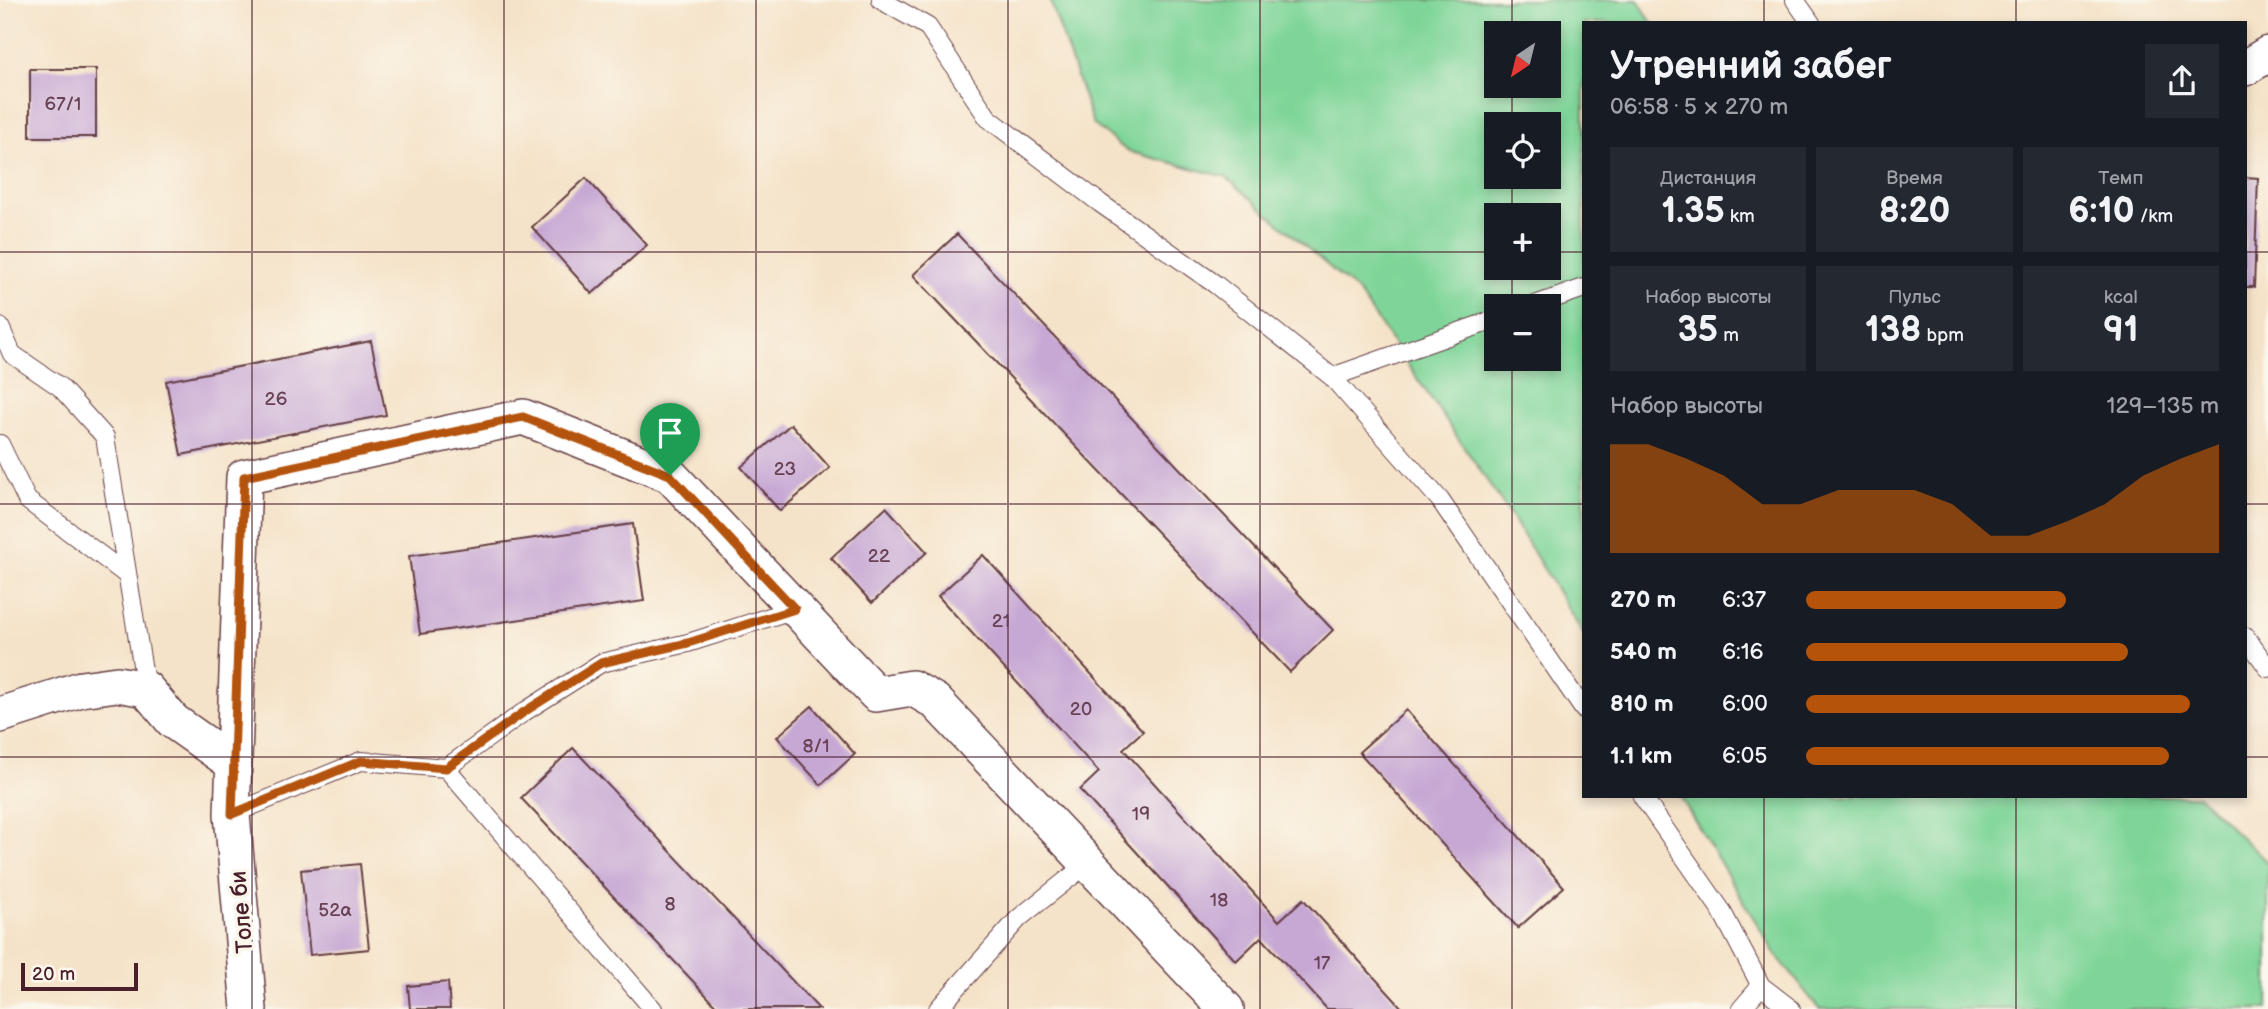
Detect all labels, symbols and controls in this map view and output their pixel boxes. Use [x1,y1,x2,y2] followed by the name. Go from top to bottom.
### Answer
[1484,21,1561,98] north arrow
[1484,21,1561,371] map controls
[1610,44,1892,89] text: Утренний забег
[2145,44,2219,118] button: share
[45,93,81,116] house number: 67/1
[1610,93,1788,121] text: 06:58 · 5 × 270 m
[1484,112,1561,189] button: locate
[1660,167,1756,190] text: Дистанция
[1886,167,1943,190] text: Время
[2098,167,2143,190] text: Темп
[1662,190,1725,233] text: 1.35
[1879,190,1950,233] text: 8:20
[2068,190,2135,233] text: 6:10
[1484,203,1561,280] button: +
[1725,205,1755,228] text: km
[2135,205,2173,228] text: /km
[1645,286,1771,309] text: Набор высоты
[1888,286,1941,309] text: Пульс
[2104,286,2138,309] text: kcal
[1484,294,1561,371] button: −
[1677,309,1718,352] text: 35
[1865,309,1921,352] text: 138
[2103,309,2138,352] text: 91
[1718,324,1739,347] text: m
[1921,324,1964,347] text: bpm
[265,388,287,411] house number: 26
[1610,392,1763,420] text: Набор высоты
[2107,392,2219,420] text: 129–135 m
[640,403,700,475] pin
[651,414,689,452] icon: arrive
[774,458,796,481] house number: 23
[868,545,891,568] house number: 22
[1610,586,1676,614] text: 270 m
[1722,586,1766,614] text: 6:37
[992,610,1010,633] house number: 21
[1610,638,1677,666] text: 540 m
[1722,638,1764,666] text: 6:16
[1610,690,1674,718] text: 810 m
[1722,690,1768,718] text: 6:00
[1070,698,1092,721] house number: 20
[802,735,830,758] house number: 8/1
[1610,742,1672,770] text: 1.1 km
[1722,742,1767,770] text: 6:05
[1132,803,1150,826] house number: 19
[224,870,260,954] street label: Толе би
[1210,889,1228,912] house number: 18
[664,893,676,916] house number: 8
[318,899,352,922] house number: 52а
[1314,952,1331,975] house number: 17
[21,960,138,992] scale bar
[32,963,75,986] text: 20 m

